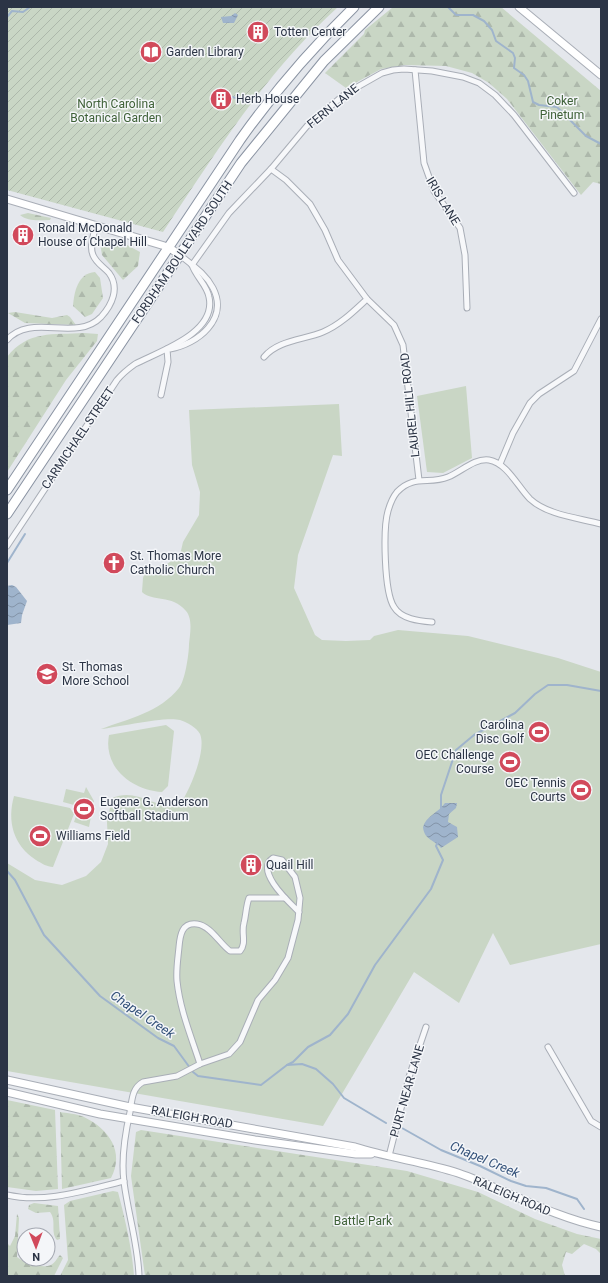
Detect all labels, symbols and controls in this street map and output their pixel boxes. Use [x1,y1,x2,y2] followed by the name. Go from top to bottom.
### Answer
[245,19,271,45] building icon: Totten Center
[274,25,346,39] place label: Totten Center
[138,39,164,65] library icon: Garden Library
[166,45,244,59] place label: Garden Library
[304,81,362,131] street label: FERN LANE
[208,86,234,112] building icon: Herb House
[236,92,299,106] place label: Herb House
[540,94,584,122] park label: Coker Pinetum
[70,97,162,125] park label: North Carolina Botanical Garden
[423,174,463,228] street label: IRIS LANE
[129,178,235,326] street label: FORDHAM BOULEVARD SOUTH
[38,221,147,249] place label: Ronald McDonald House of Chapel Hill
[10,222,36,248] building icon: Ronald McDonald House of Chapel Hill
[398,352,422,458] street label: LAUREL HILL ROAD
[39,384,117,492] street label: CARMICHAEL STREET
[130,549,221,577] place label: St. Thomas More Catholic Church
[101,550,127,576] church icon: St. Thomas More Catholic Church
[62,660,129,688] place label: St. Thomas More School
[34,661,60,687] school or university icon: St. Thomas More School
[476,718,525,746] place label: Carolina Disc Golf
[526,719,552,745] sports icon: Carolina Disc Golf
[415,748,494,776] place label: OEC Challenge Course
[497,749,523,775] sports icon: OEC Challenge Course
[505,776,566,804] place label: OEC Tennis Courts
[568,777,594,803] sports icon: OEC Tennis Courts
[100,795,208,823] place label: Eugene G. Anderson Softball Stadium
[71,796,97,822] sports icon: Eugene G. Anderson Softball Stadium
[27,823,53,849] sports icon: Williams Field
[56,829,130,843] place label: Williams Field
[238,852,264,878] building icon: Quail Hill
[266,858,314,872] place label: Quail Hill
[108,987,178,1042] water label: Chapel Creek
[387,1043,427,1139] street label: PURT NEAR LANE
[150,1103,234,1131] street label: RALEIGH ROAD
[448,1138,522,1181] water label: Chapel Creek
[471,1173,553,1219] street label: RALEIGH ROAD
[334,1214,393,1228] park label: Battle Park
[16,1227,56,1267] north arrow
[32,1250,40,1263] text: N

